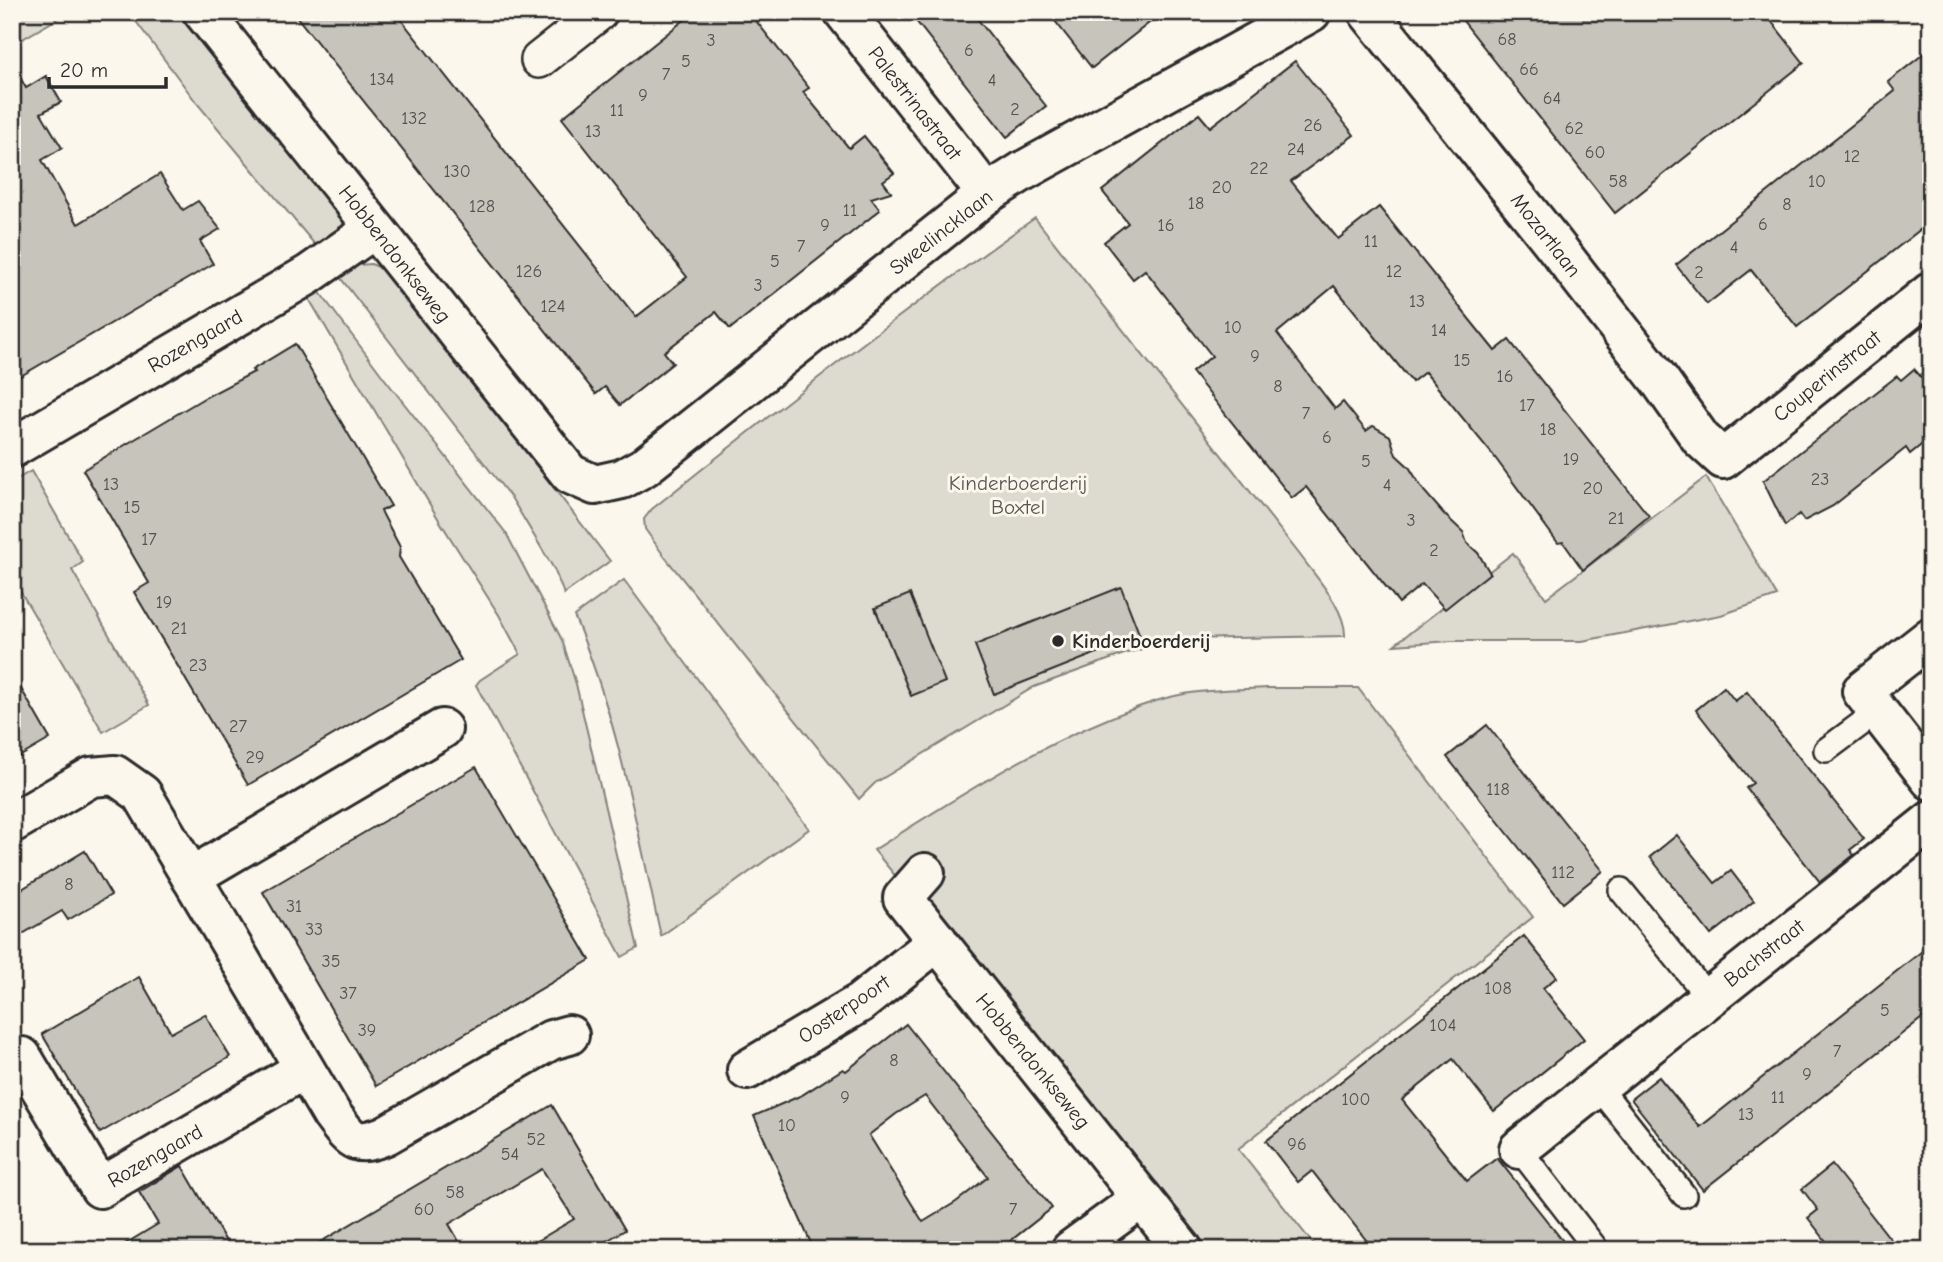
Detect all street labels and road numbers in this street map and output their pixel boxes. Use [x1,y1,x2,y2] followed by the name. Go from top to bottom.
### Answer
[863,41,967,165] street label: Palestrinastraat
[334,180,456,328] street label: Hobbendonkseweg
[885,184,997,280] street label: Sweelincklaan
[1506,188,1586,282] street label: Mozartlaan
[143,304,247,378] street label: Rozengaard
[1768,325,1886,427] street label: Couperinstraat
[1719,914,1810,992] street label: Bachstraat
[794,969,895,1048] street label: Oosterpoort
[971,988,1095,1134] street label: Hobbendonkseweg
[103,1119,207,1193] street label: Rozengaard

